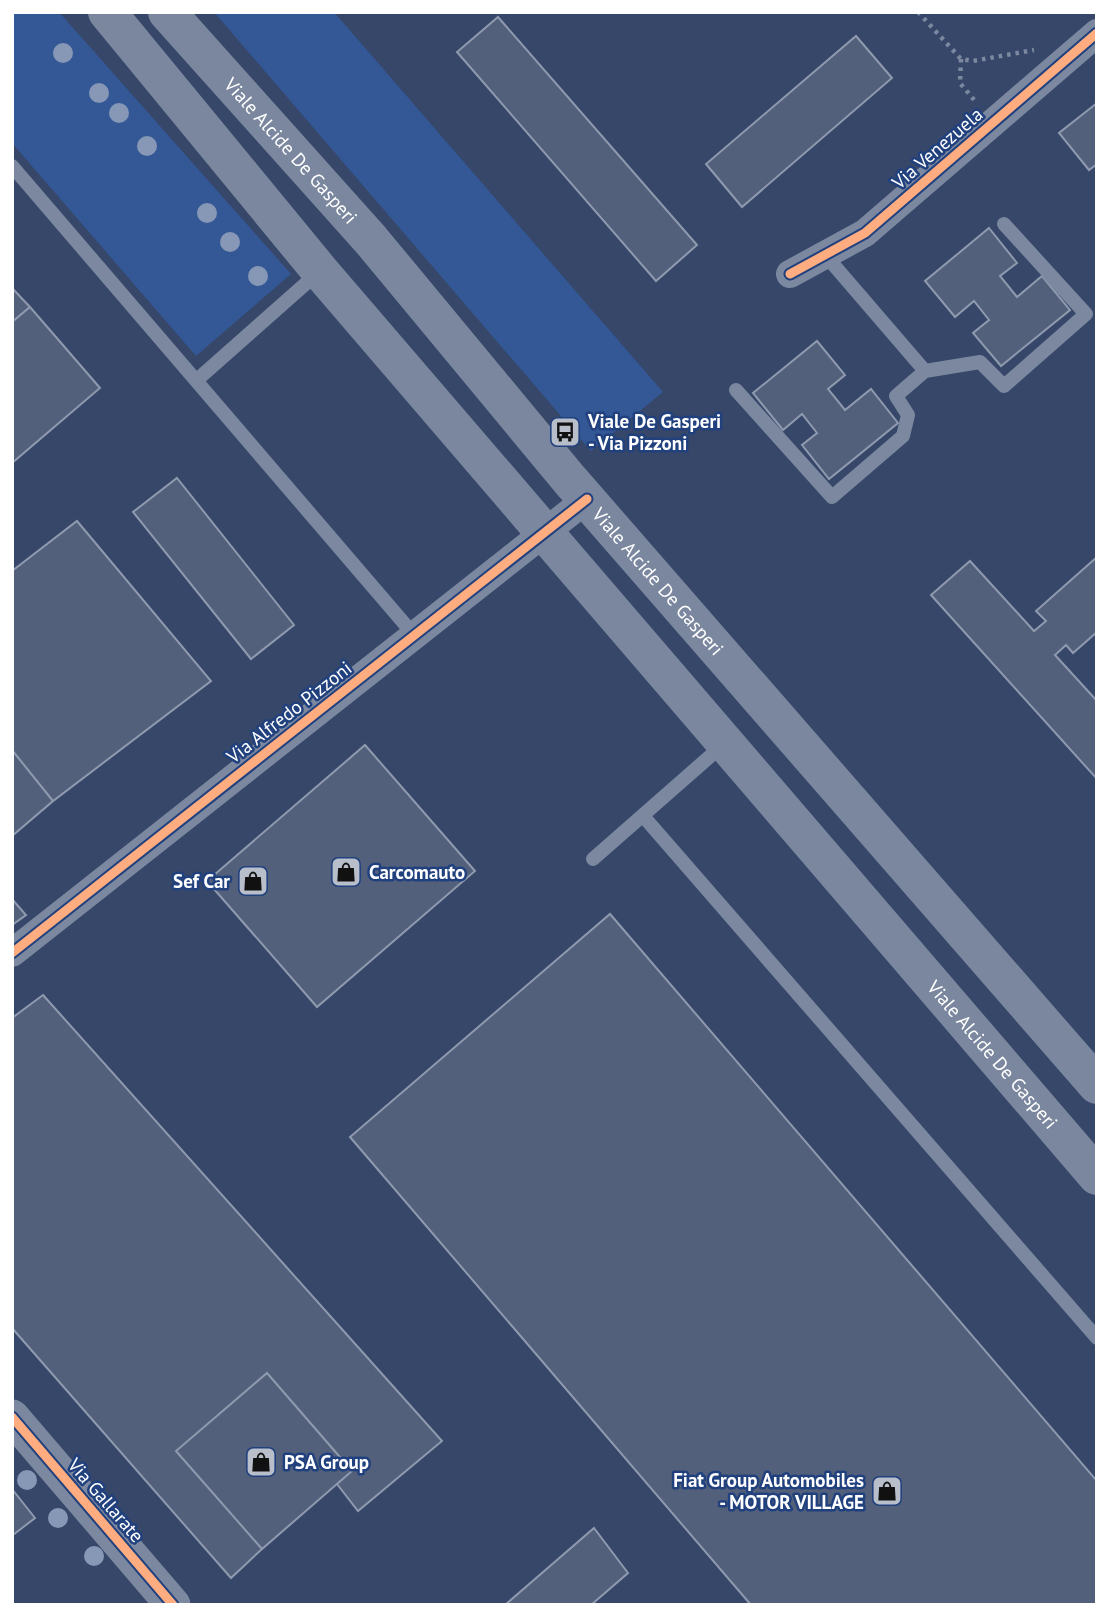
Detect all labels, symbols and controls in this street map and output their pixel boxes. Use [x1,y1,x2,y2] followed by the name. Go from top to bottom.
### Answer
[219,72,363,229] street label: Viale Alcide De Gasperi
[886,102,987,195] street label: Via Venezuela
[587,409,721,455] place label: Viale De Gasperi - Via Pizzoni
[548,415,582,449] bus stop icon: Viale De Gasperi - Via Pizzoni
[587,502,729,660] street label: Viale Alcide De Gasperi
[221,656,356,769] street label: Via Alfredo Pizzoni
[329,855,363,889] shop icon: Carcomauto
[369,860,465,884] place label: Carcomauto
[236,864,270,898] shop icon: Sef Car
[173,869,230,893] place label: Sef Car
[922,975,1063,1134] street label: Viale Alcide De Gasperi
[244,1445,278,1479] shop icon: PSA Group
[284,1450,369,1474] place label: PSA Group
[62,1452,149,1547] street label: Via Gallarate
[673,1468,864,1514] place label: Fiat Group Automobiles - MOTOR VILLAGE
[870,1474,904,1508] shop icon: Fiat Group Automobiles - MOTOR VILLAGE

